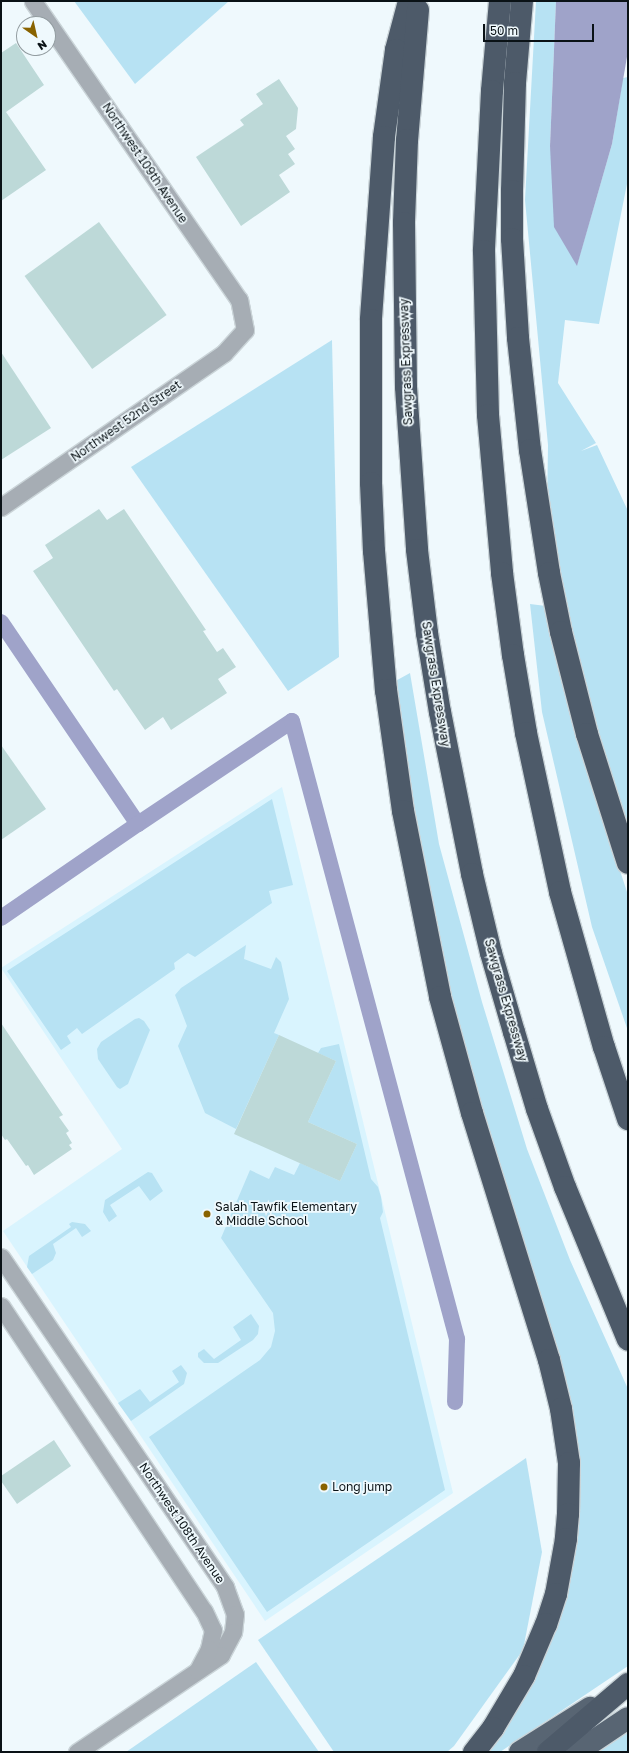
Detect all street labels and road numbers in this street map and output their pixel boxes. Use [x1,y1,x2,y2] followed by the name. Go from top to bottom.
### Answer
[99,100,191,226] street label: Northwest 109th Avenue
[397,298,415,426] street label: Sawgrass Expressway
[68,377,184,465] street label: Northwest 52nd Street
[419,620,453,748] street label: Sawgrass Expressway
[482,937,530,1063] street label: Sawgrass Expressway
[136,1460,228,1586] street label: Northwest 108th Avenue

